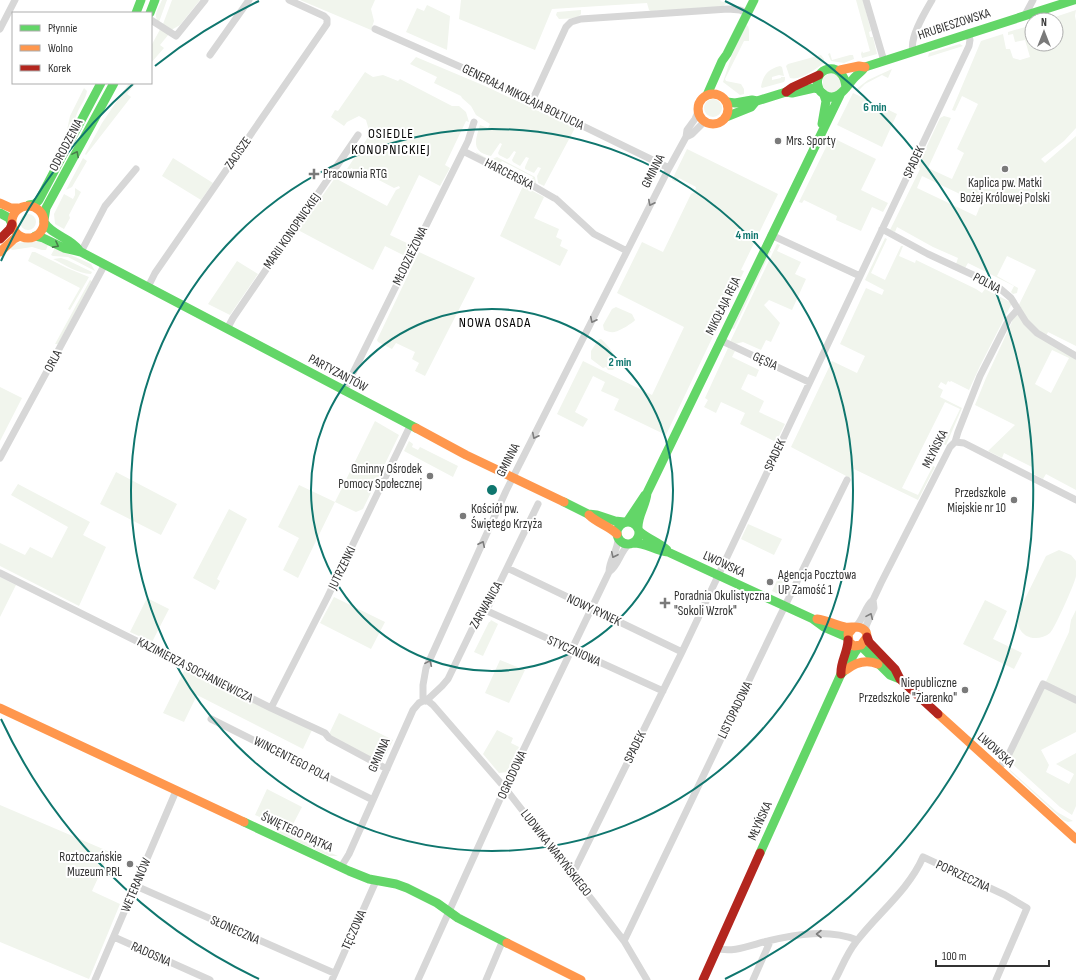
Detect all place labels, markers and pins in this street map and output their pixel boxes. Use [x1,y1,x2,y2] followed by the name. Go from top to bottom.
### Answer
[786,133,836,149] place label: Mrs. Sporty
[773,136,783,146] marker: Mrs. Sporty
[1000,164,1010,174] marker: Kaplica pw. Matki Bożej Królowej Polski
[323,166,387,182] place label: Pracownia RTG
[308,168,320,180] marker: Pracownia RTG
[960,175,1050,206] place label: Kaplica pw. Matki Bożej Królowej Polski
[338,461,422,492] place label: Gminny Ośrodek Pomocy Społecznej
[425,471,435,481] marker: Gminny Ośrodek Pomocy Społecznej
[485,483,499,497] centre of rings
[947,485,1006,516] place label: Przedszkole Miejskie nr 10
[1009,495,1019,505] marker: Przedszkole Miejskie nr 10
[471,501,542,532] place label: Kościół pw. Świętego Krzyża
[458,511,468,521] marker: Kościół pw. Świętego Krzyża
[777,567,856,598] place label: Agencja Pocztowa UP Zamość 1
[765,577,775,587] marker: Agencja Pocztowa UP Zamość 1
[674,588,770,619] place label: Poradnia Okulistyczna "Sokoli Wzrok"
[659,597,671,609] marker: Poradnia Okulistyczna "Sokoli Wzrok"
[859,675,957,706] place label: Niepubliczne Przedszkole "Ziarenko"
[960,685,970,695] marker: Niepubliczne Przedszkole "Ziarenko"
[59,849,122,880] place label: Roztoczańskie Muzeum PRL
[125,859,135,869] marker: Roztoczańskie Muzeum PRL

